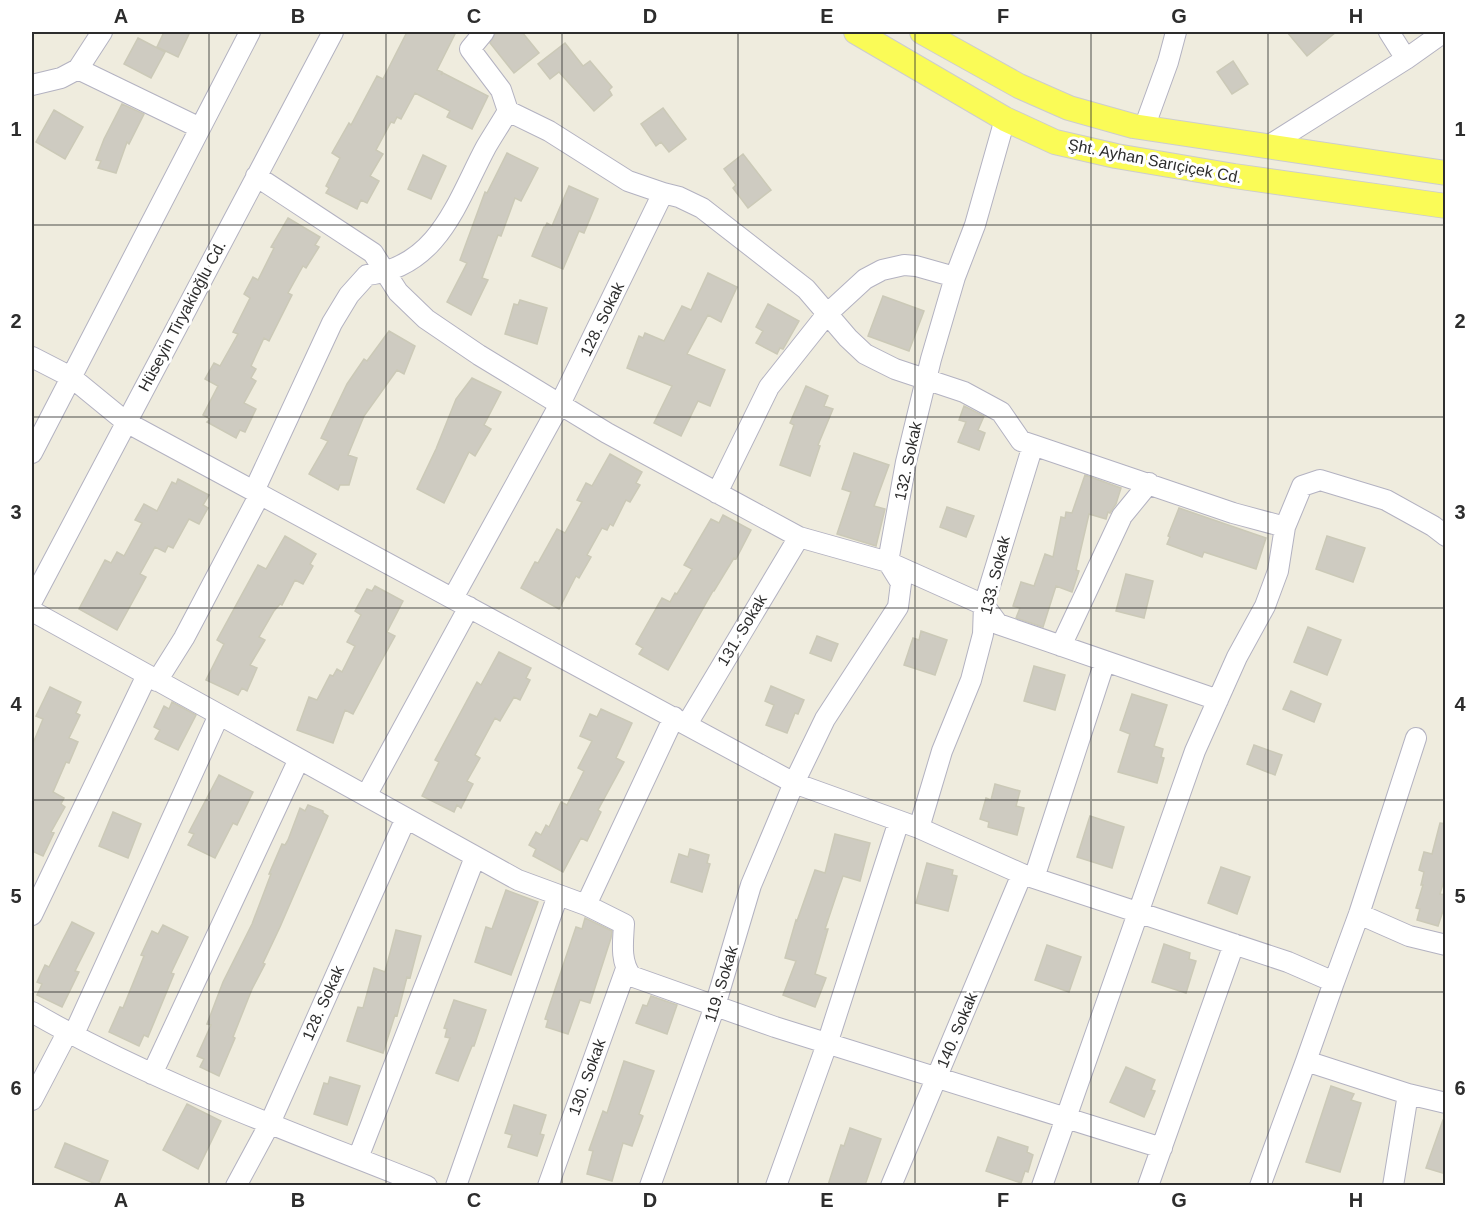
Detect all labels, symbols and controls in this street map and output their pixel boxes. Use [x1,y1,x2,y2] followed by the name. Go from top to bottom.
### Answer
[114,5,128,27] text: A
[291,5,305,27] text: B
[467,5,481,27] text: C
[643,5,657,27] text: D
[820,5,834,27] text: E
[997,5,1009,27] text: F
[1171,5,1187,27] text: G
[1349,5,1363,27] text: H
[10,118,22,140] text: 1
[1454,118,1466,140] text: 1
[1067,136,1243,186] street label: Şht. Ayhan Sarıçiçek Cd.
[135,238,229,394] street label: Hüseyin Tiryakioğlu Cd.
[577,278,628,359] street label: 128. Sokak
[10,310,22,332] text: 2
[1454,310,1466,332] text: 2
[891,419,925,502] street label: 132. Sokak
[10,501,22,523] text: 3
[1454,501,1466,523] text: 3
[977,533,1013,616] street label: 133. Sokak
[714,590,770,669] street label: 131. Sokak
[10,693,22,715] text: 4
[1454,693,1466,715] text: 4
[10,885,22,907] text: 5
[1454,885,1466,907] text: 5
[701,943,741,1024] street label: 119. Sokak
[299,962,347,1043] street label: 128. Sokak
[934,989,981,1070] street label: 140. Sokak
[565,1036,609,1118] street label: 130. Sokak
[10,1077,22,1099] text: 6
[1454,1077,1466,1099] text: 6
[114,1189,128,1211] text: A
[291,1189,305,1211] text: B
[467,1189,481,1211] text: C
[643,1189,657,1211] text: D
[820,1189,834,1211] text: E
[997,1189,1009,1211] text: F
[1171,1189,1187,1211] text: G
[1349,1189,1363,1211] text: H

